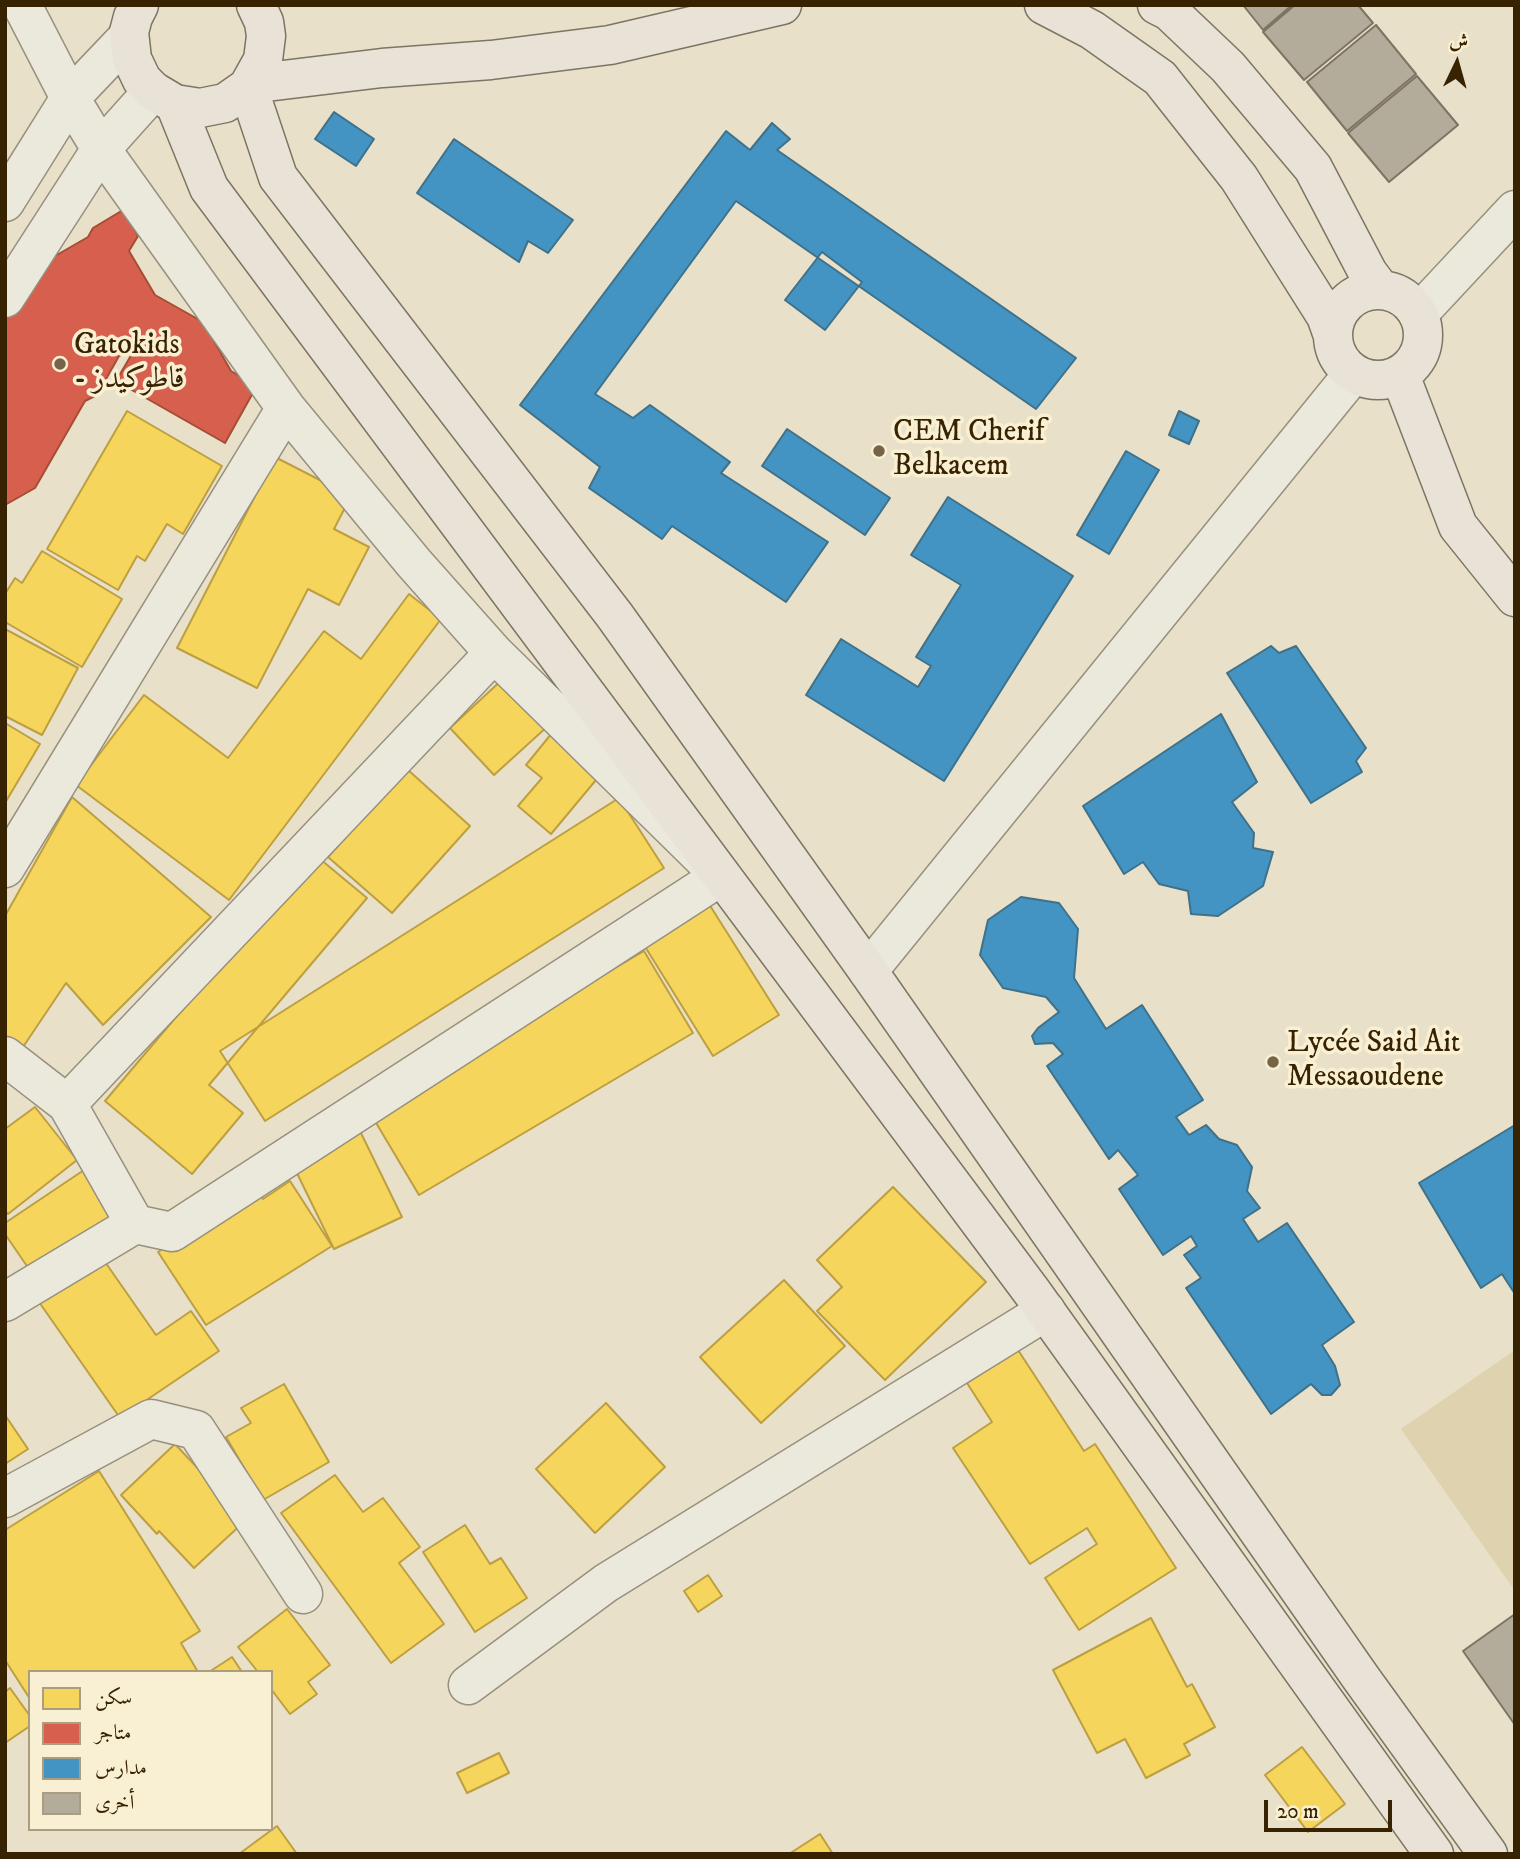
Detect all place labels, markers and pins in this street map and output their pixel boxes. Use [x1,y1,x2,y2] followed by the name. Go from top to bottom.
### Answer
[74,329,184,400] place label: Gatokids - قاطوكيدز
[52,356,68,372] marker: Gatokids - قاطوكيدز
[893,416,1044,486] place label: CEM Cherif Belkacem
[871,443,887,459] marker: CEM Cherif Belkacem
[1287,1027,1460,1098] place label: Lycée Said Ait Messaoudene
[1265,1054,1281,1070] marker: Lycée Said Ait Messaoudene

